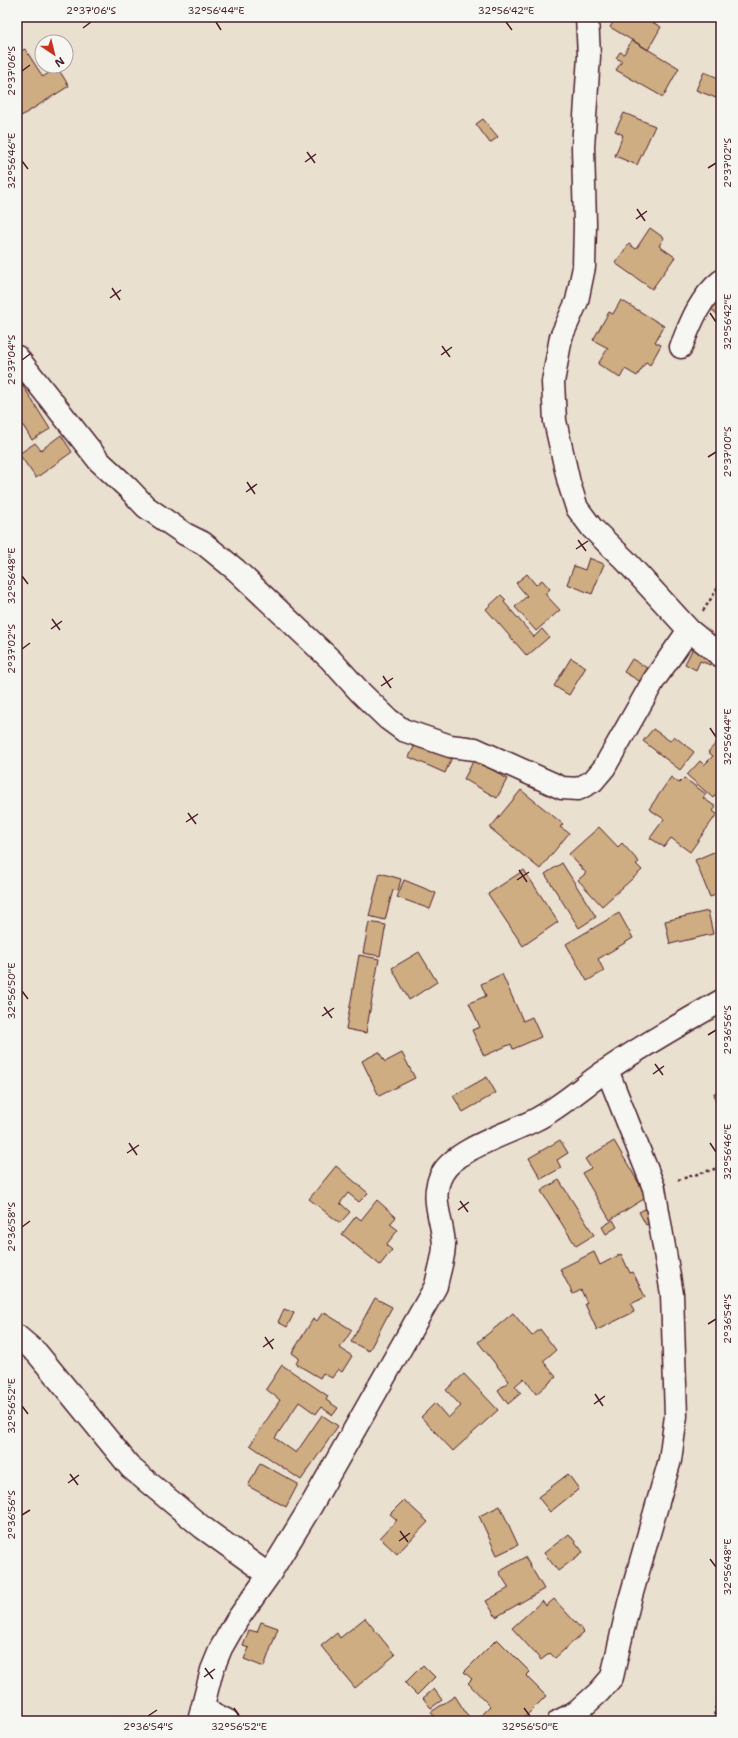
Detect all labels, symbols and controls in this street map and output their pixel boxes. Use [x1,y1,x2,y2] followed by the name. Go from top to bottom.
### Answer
[66,4,117,17] text: 2°37'06"S
[188,4,244,17] text: 32°56'44"E
[478,4,534,17] text: 32°56'42"E
[34,34,74,74] north arrow
[5,45,18,96] text: 2°37'06"S
[51,53,67,71] text: N
[5,133,18,189] text: 32°56'46"E
[721,137,734,188] text: 2°37'02"S
[721,294,734,350] text: 32°56'42"E
[5,334,18,385] text: 2°37'04"S
[721,426,734,477] text: 2°37'00"S
[5,548,18,604] text: 32°56'48"E
[5,623,18,674] text: 2°37'02"S
[721,709,734,765] text: 32°56'44"E
[5,963,18,1019] text: 32°56'50"E
[721,1005,734,1055] text: 2°36'56"S
[721,1124,734,1180] text: 32°56'46"E
[5,1202,18,1252] text: 2°36'58"S
[721,1294,734,1344] text: 2°36'54"S
[5,1378,18,1434] text: 32°56'52"E
[5,1490,18,1540] text: 2°36'56"S
[721,1539,734,1595] text: 32°56'48"E
[123,1720,173,1733] text: 2°36'54"S
[211,1720,267,1733] text: 32°56'52"E
[502,1720,558,1733] text: 32°56'50"E

